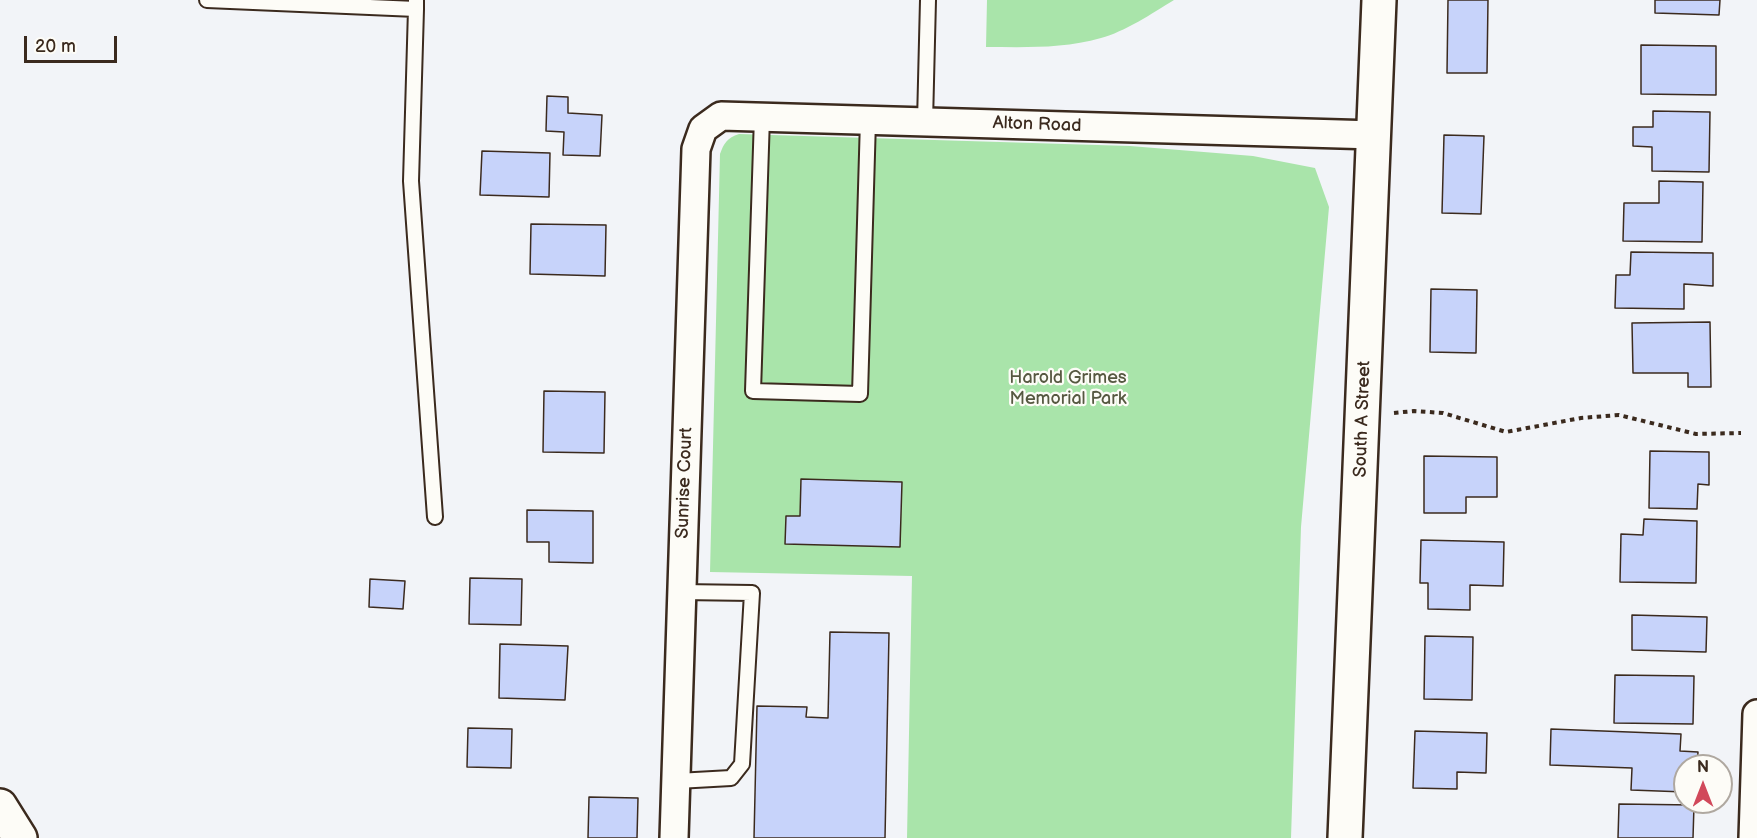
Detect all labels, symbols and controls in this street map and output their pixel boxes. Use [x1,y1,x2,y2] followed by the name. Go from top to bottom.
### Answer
[27,24,120,62] scale bar
[35,36,76,57] text: 20 m
[992,113,1082,137] street label: Alton Road
[1350,360,1376,478] street label: South A Street
[1009,367,1127,410] park label: Harold Grimes Memorial Park
[672,427,698,539] street label: Sunrise Court
[1673,754,1733,814] north arrow
[1697,758,1709,777] text: N

